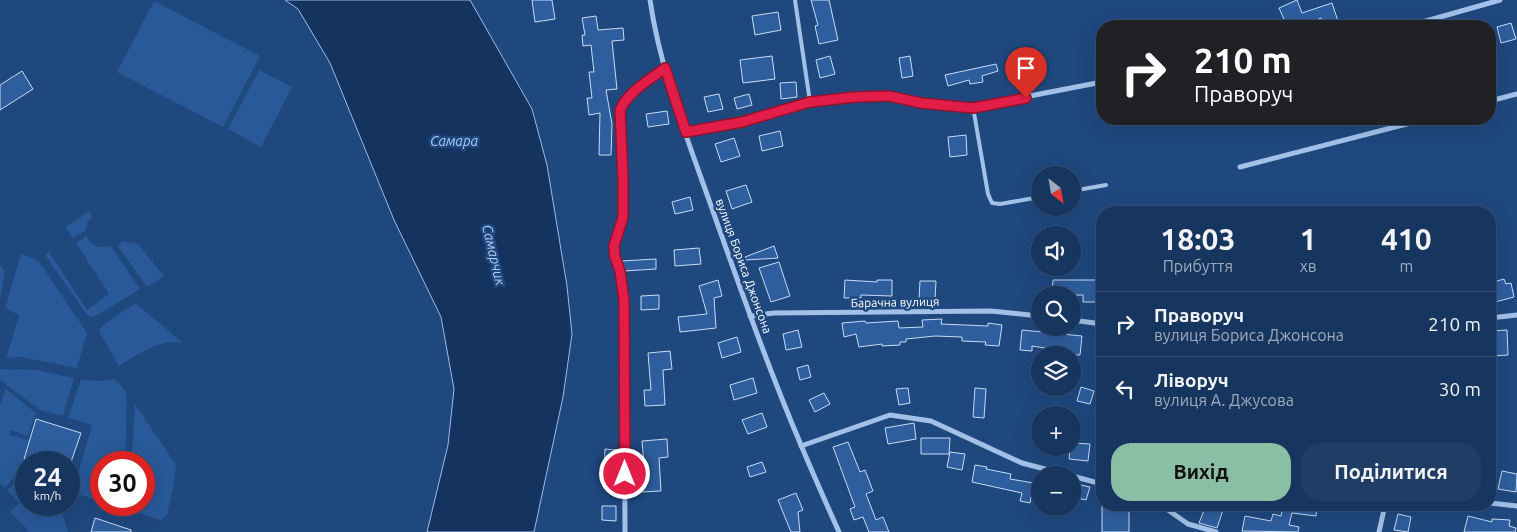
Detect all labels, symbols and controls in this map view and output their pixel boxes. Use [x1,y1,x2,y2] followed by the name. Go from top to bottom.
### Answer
[1111,40,1176,105] icon: right
[1194,40,1292,80] text: 210 m
[1005,47,1047,98] pin
[1012,54,1040,82] icon: arrive
[1194,81,1293,106] text: Праворуч
[430,133,478,149] water label: Самара
[1031,166,1081,216] north arrow
[1031,166,1081,516] map controls
[714,197,774,335] street label: вулиця Бориса Джонсона
[1160,222,1235,256] text: 18:03
[1300,222,1317,256] text: 1
[1381,222,1432,256] text: 410
[479,223,509,288] water label: Самарчик
[1031,226,1081,276] button: sound
[1163,257,1233,275] text: Прибуття
[1300,257,1317,275] text: хв
[1399,257,1413,275] text: m
[1031,286,1081,336] button: search
[851,295,939,309] street label: Барачна вулиця
[1154,304,1244,326] text: Праворуч
[1111,310,1139,338] icon: right
[1428,313,1481,335] text: 210 m
[1154,326,1344,344] text: вулиця Бориса Джонсона
[1031,346,1081,396] button: layers
[1154,369,1228,391] text: Ліворуч
[1111,375,1139,403] icon: left
[1439,378,1481,400] text: 30 m
[1154,391,1294,409] text: вулиця А. Джусова
[1031,406,1081,456] button: +
[1111,443,1291,501] button: Вихід
[1301,443,1481,501] button: Поділитися
[598,447,650,499] position arrow
[90,451,155,516] speed limit sign: 30
[33,463,62,491] text: 24
[1031,466,1081,516] button: −
[34,489,61,502] text: km/h

